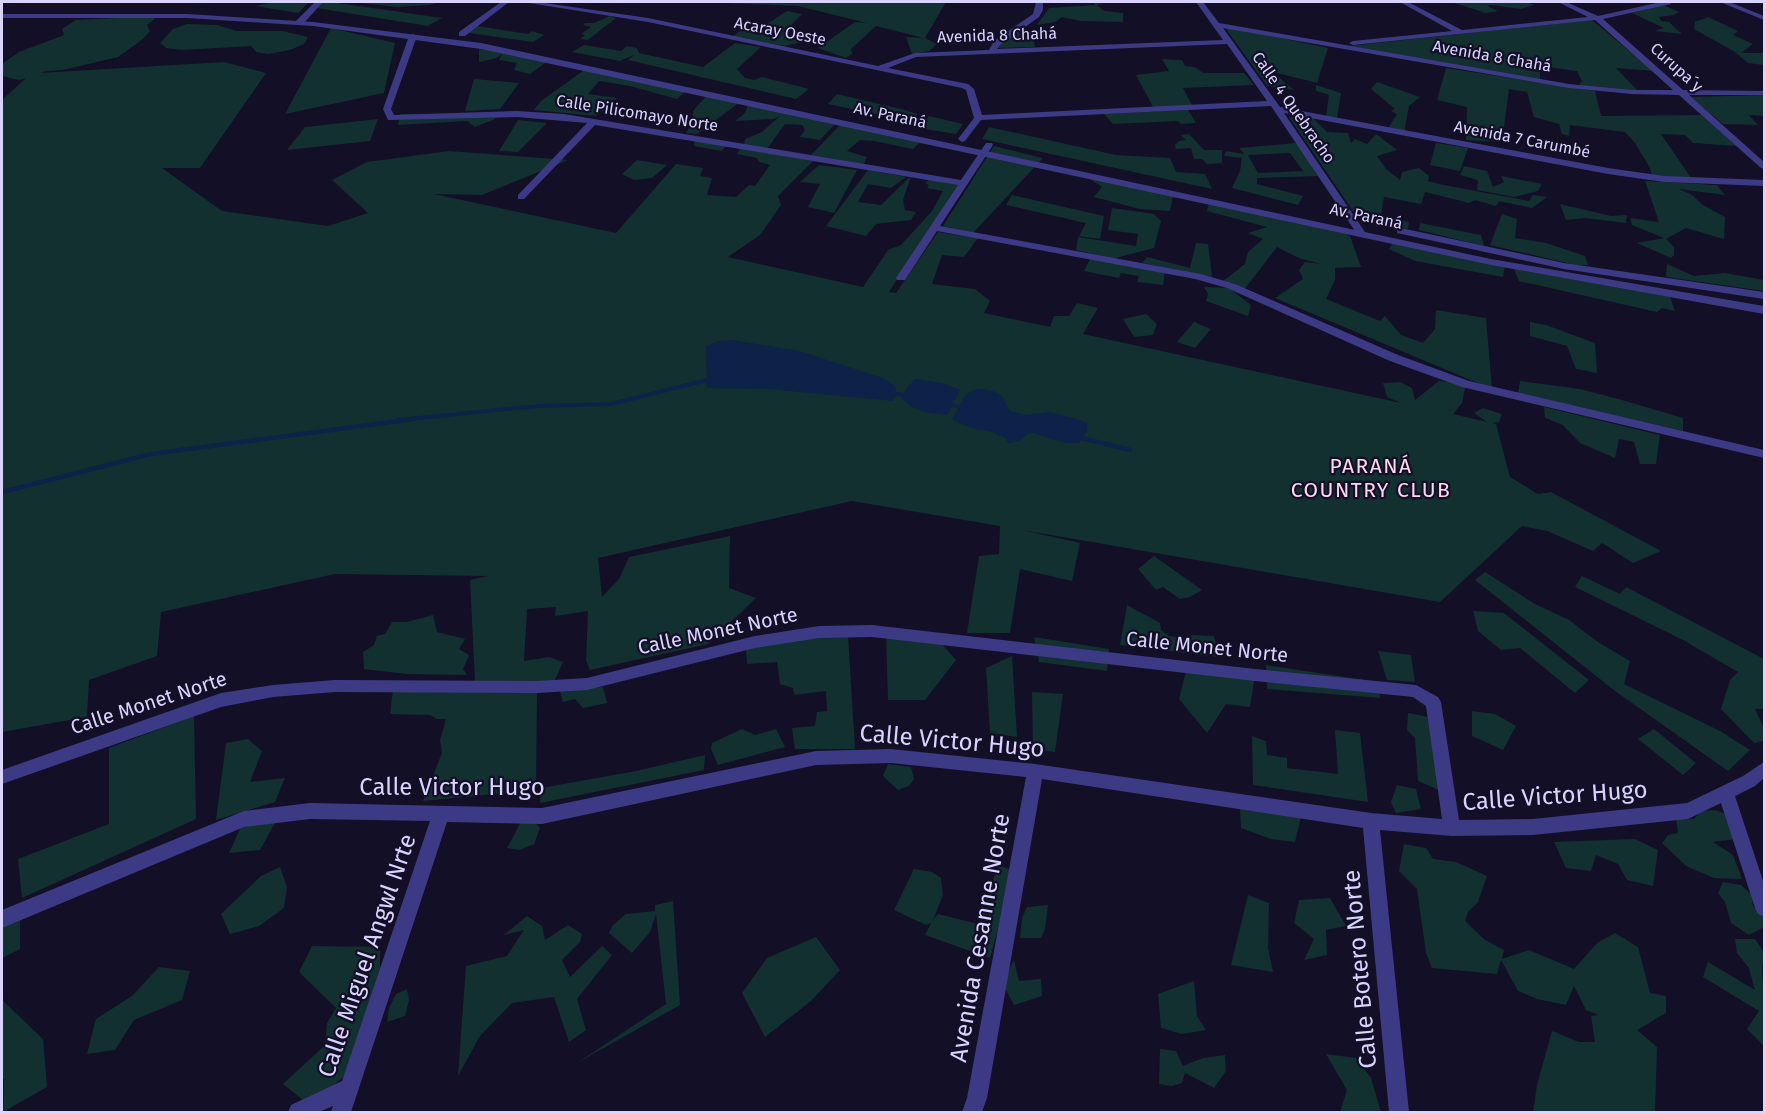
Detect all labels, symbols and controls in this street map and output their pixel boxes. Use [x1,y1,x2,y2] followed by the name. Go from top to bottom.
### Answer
[732,14,828,50] street label: Acaray Oeste
[937,24,1057,48] street label: Avenida 8 Chahá
[1431,37,1553,77] street label: Avenida 8 Chahá
[1646,39,1706,97] street label: Curupa´y
[1247,49,1339,167] street label: Calle 4 Quebracho
[555,92,719,136] street label: Calle Pilicomayo Norte
[852,99,928,133] street label: Av. Paraná
[1452,117,1592,163] street label: Avenida 7 Carumbé
[1328,200,1404,234] street label: Av. Paraná
[1291,454,1451,504] district label: PARANÁ COUNTRY CLUB
[636,603,800,661] street label: Calle Monet Norte
[1125,628,1289,668] street label: Calle Monet Norte
[68,667,230,741] street label: Calle Monet Norte
[858,720,1046,764] street label: Calle Victor Hugo
[359,774,545,802] street label: Calle Victor Hugo
[1462,776,1648,818] street label: Calle Victor Hugo
[945,811,1017,1065] street label: Avenida Cesanne Norte
[313,831,423,1081] street label: Calle Miguel Angwl Nrte
[1338,868,1384,1070] street label: Calle Botero Norte

